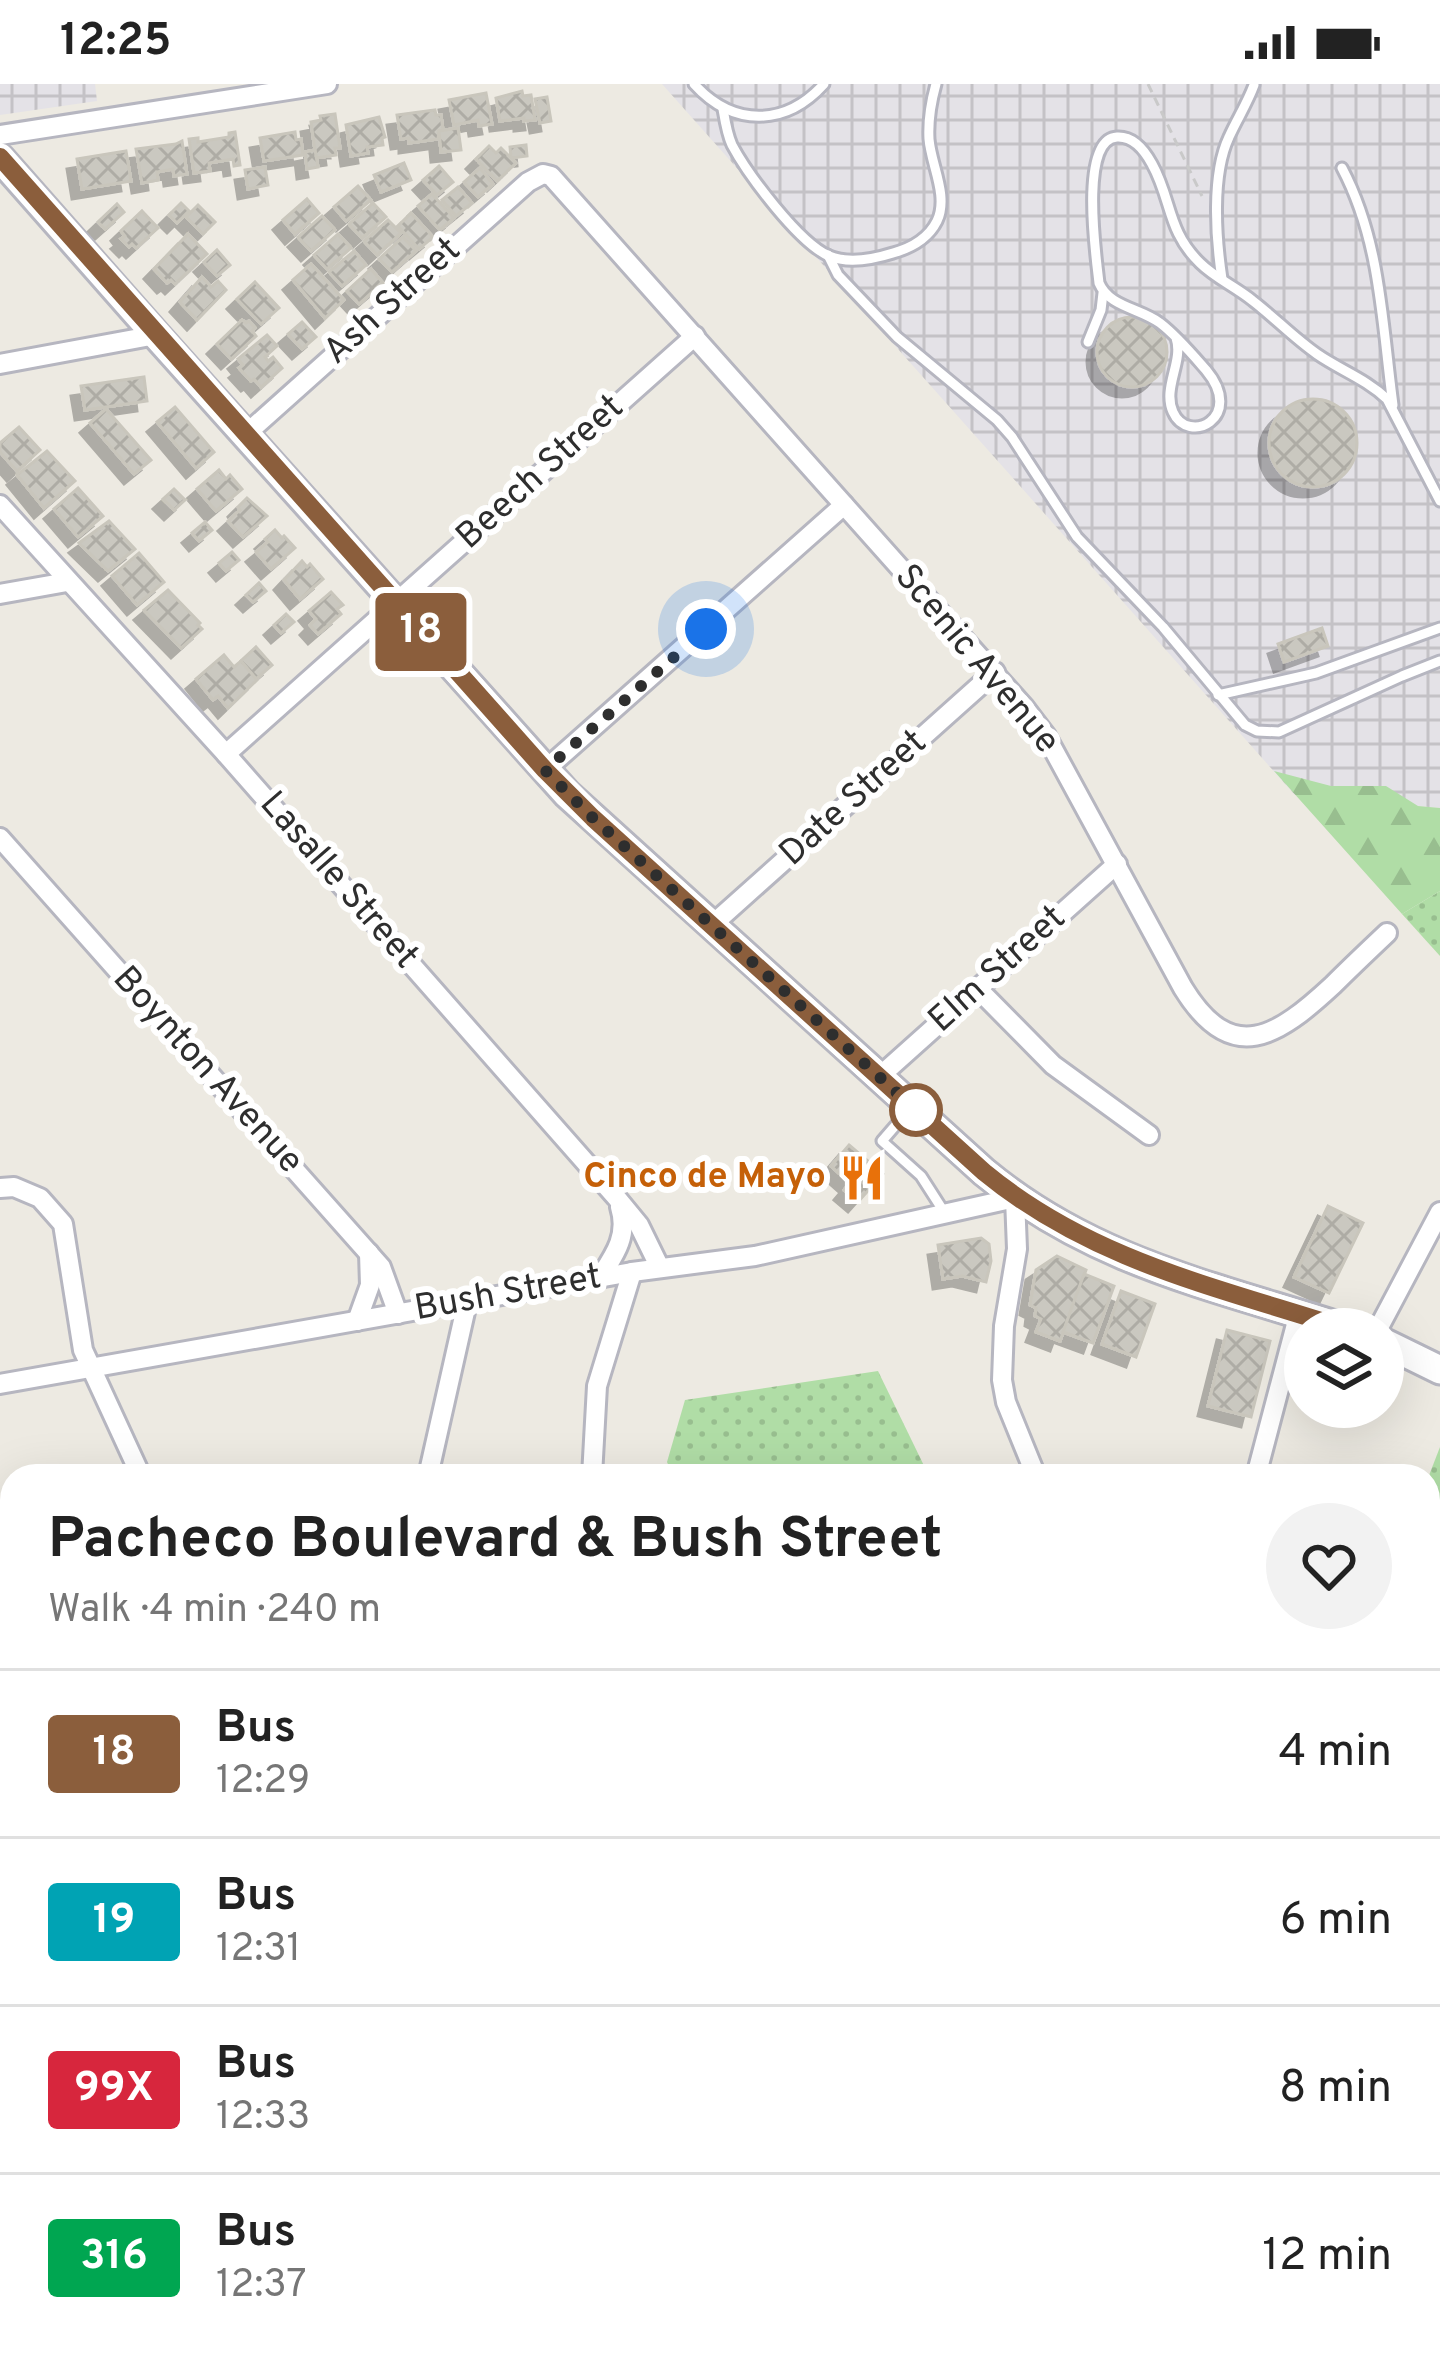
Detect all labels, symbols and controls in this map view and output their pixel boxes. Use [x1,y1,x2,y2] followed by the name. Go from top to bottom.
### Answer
[60,14,171,71] text: 12:25
[315,228,471,376] street label: Ash Street
[448,386,634,560] street label: Beech Street
[883,556,1069,764] street label: Scenic Avenue
[367,593,475,671] line badge: 18
[676,599,736,659] your location
[399,605,443,658] text: 18
[771,721,937,877] street label: Date Street
[248,783,428,979] street label: Lasalle Street
[920,896,1076,1044] street label: Elm Street
[102,958,312,1184] street label: Boynton Avenue
[891,1085,941,1135] unlabelled marker
[837,1153,887,1203] restaurant icon: Cinco de Mayo
[583,1155,826,1201] place label: Cinco de Mayo
[411,1255,605,1333] street label: Bush Street
[1284,1308,1404,1428] map controls
[1284,1308,1404,1428] button: layers
[1266,1503,1392,1629] button: heart
[48,1506,942,1578] text: Pacheco Boulevard & Bush Street
[48,1587,381,1636] text: Walk · 4 min · 240 m
[216,1701,296,1758] text: Bus
[1279,1725,1392,1782] text: 4 min
[92,1727,136,1780] text: 18
[216,1758,310,1807] text: 12:29
[216,1869,296,1926] text: Bus
[1280,1893,1392,1950] text: 6 min
[93,1895,135,1948] text: 19
[216,1926,301,1975] text: 12:31
[216,2037,296,2094] text: Bus
[1279,2061,1392,2118] text: 8 min
[74,2063,154,2116] text: 99X
[216,2094,310,2143] text: 12:33
[216,2205,296,2262] text: Bus
[1262,2229,1392,2286] text: 12 min
[80,2231,148,2284] text: 316
[216,2262,307,2311] text: 12:37

